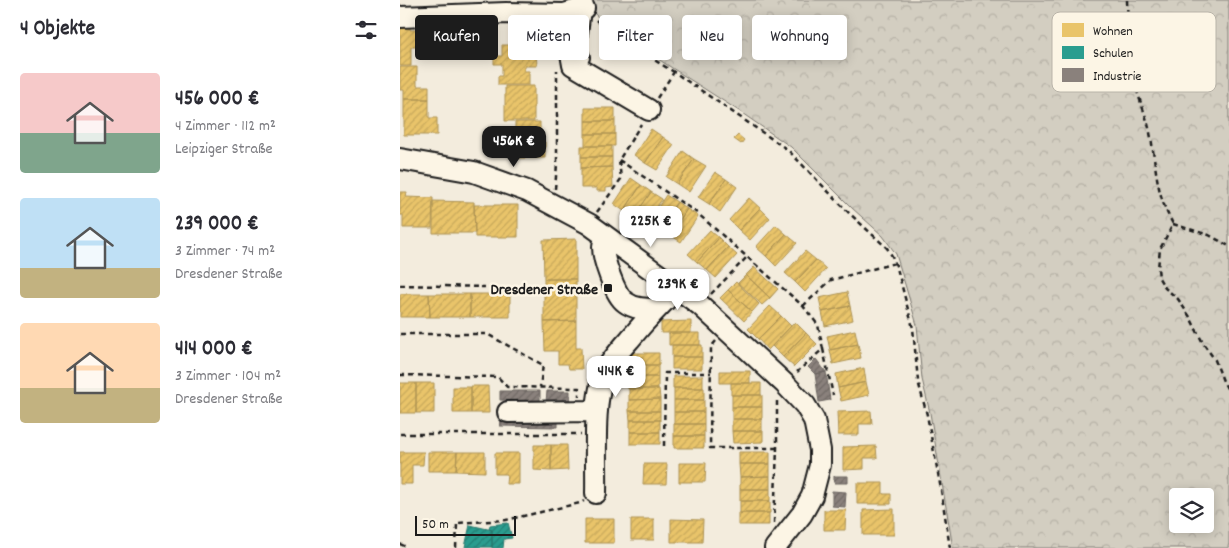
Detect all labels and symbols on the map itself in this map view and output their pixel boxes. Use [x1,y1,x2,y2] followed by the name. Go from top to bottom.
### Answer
[1052,12,1216,92] legend
[1093,22,1133,42] text: Wohnen
[1093,44,1133,64] text: Schulen
[1093,67,1141,87] text: Industrie
[473,126,555,168] pin: 456K €
[610,206,692,248] pin: 225K €
[637,268,719,311] pin: 239K €
[490,279,598,302] place label: Dresdener Straße
[602,282,614,294] marker: Dresdener Straße
[575,356,657,398] pin: 414K €
[415,513,516,536] scale bar

